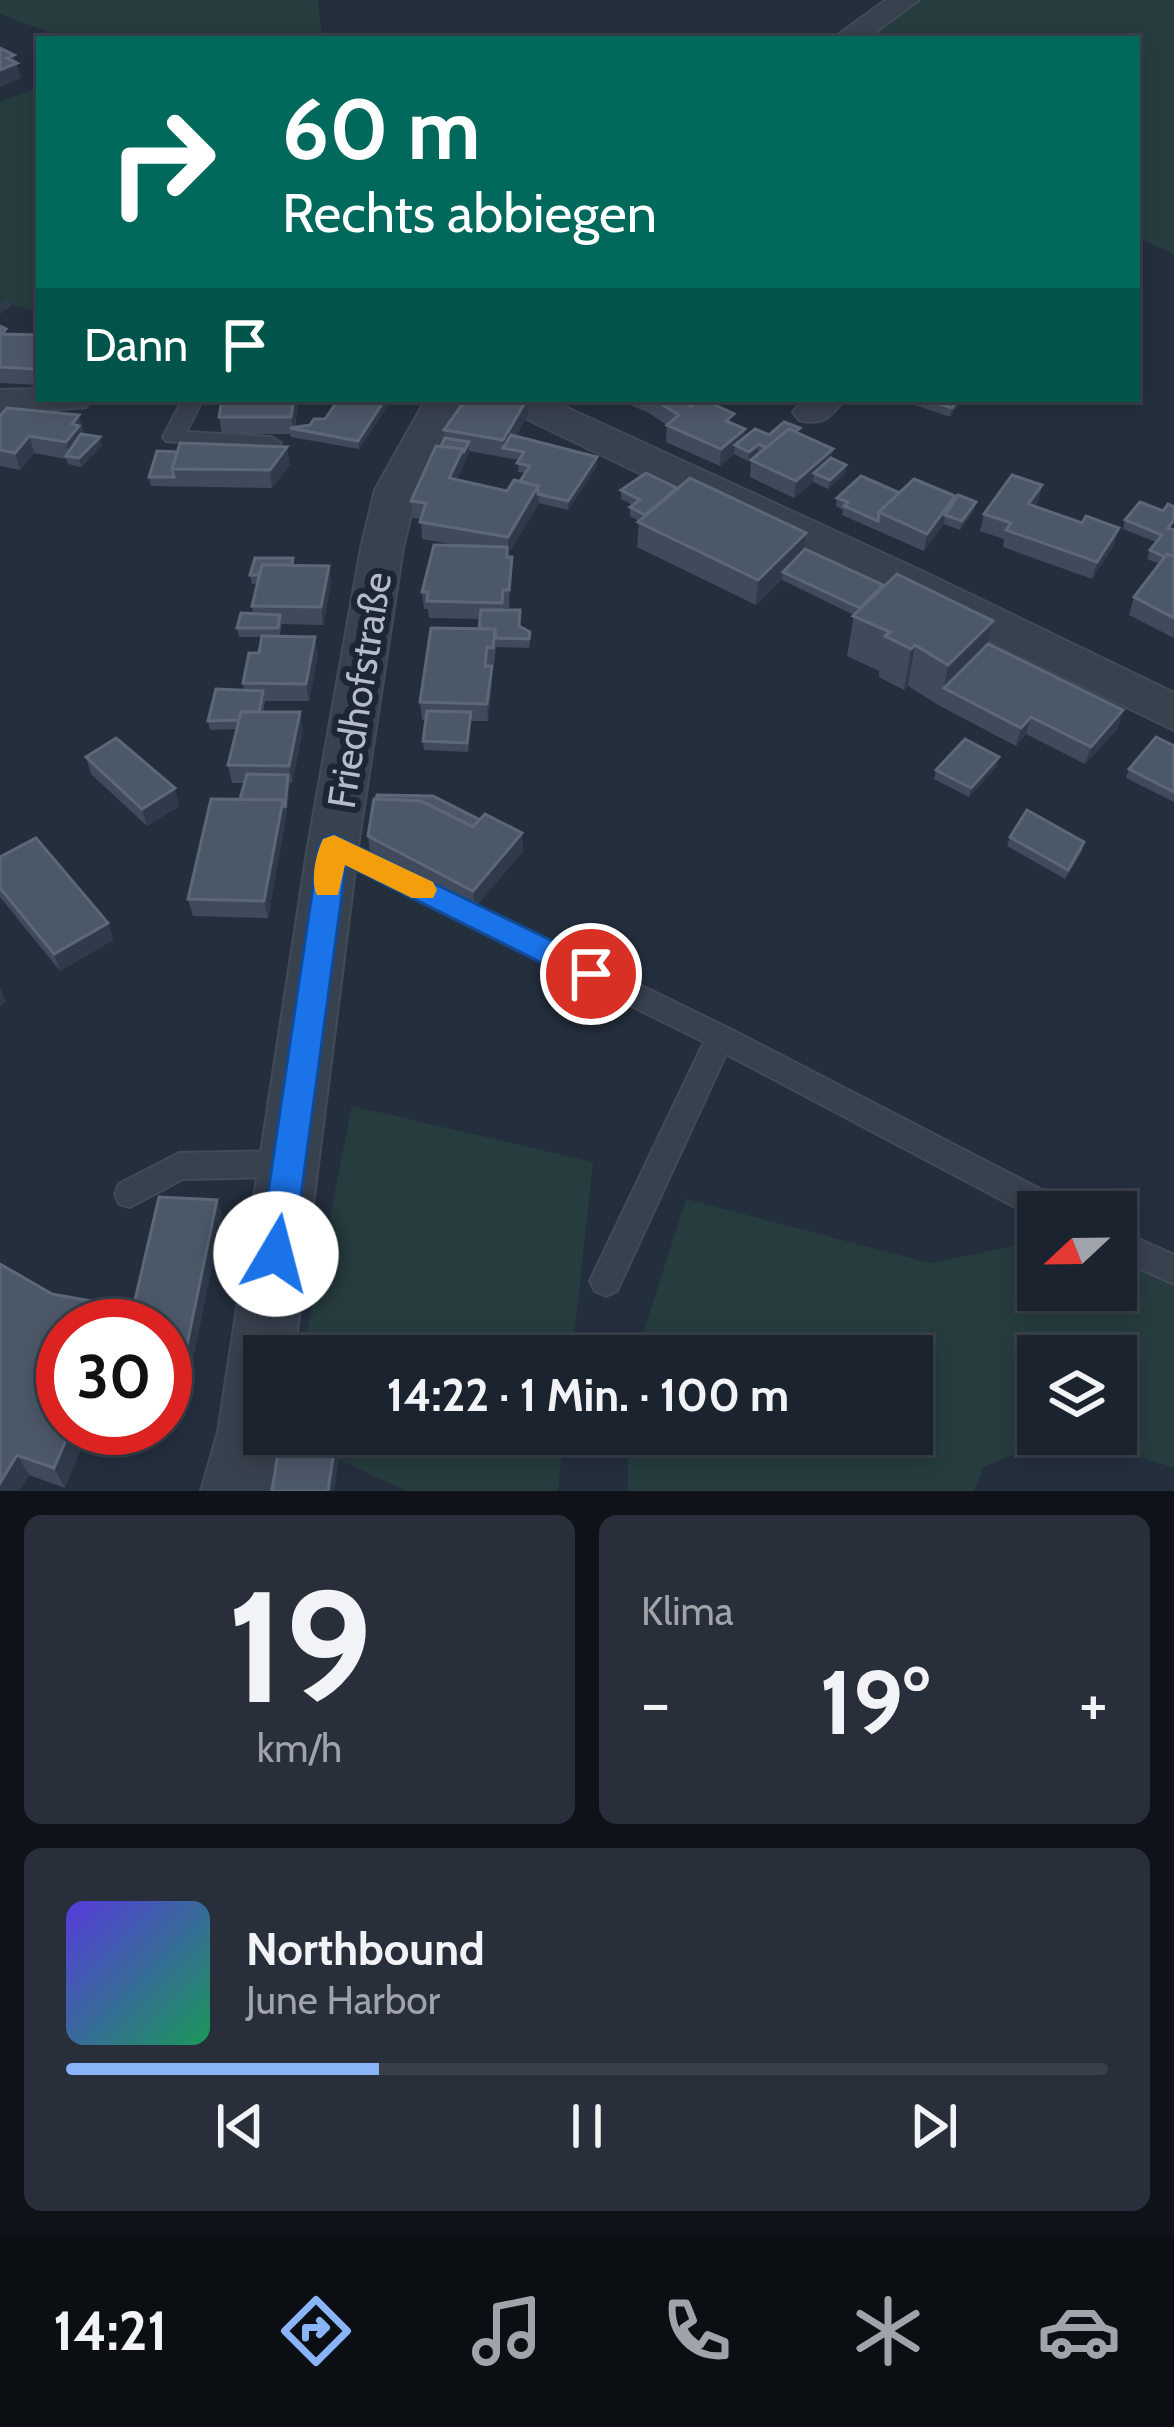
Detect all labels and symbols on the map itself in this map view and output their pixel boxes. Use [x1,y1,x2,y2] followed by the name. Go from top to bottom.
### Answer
[317,568,401,812] street label: Friedhofstraße
[540,923,642,1025] pin
[213,1191,339,1317] position arrow
[1017,1191,1137,1311] north arrow
[36,1299,192,1455] speed limit sign: 30

